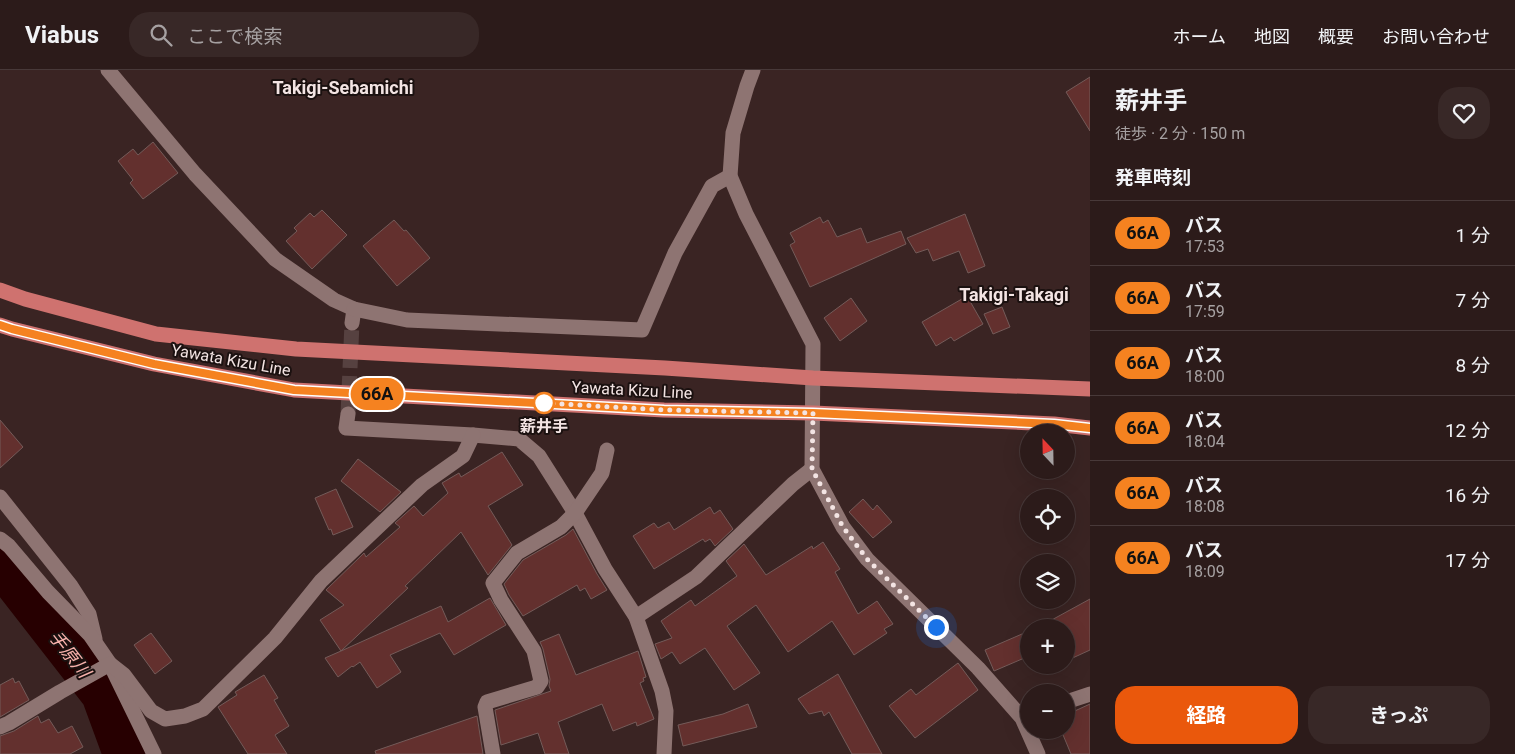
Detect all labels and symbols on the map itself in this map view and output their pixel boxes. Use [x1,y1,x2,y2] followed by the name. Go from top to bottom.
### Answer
[272,77,414,98] district label: Takigi-Sebamichi
[959,284,1069,305] district label: Takigi-Takagi
[170,340,292,380] street label: Yawata Kizu Line
[571,377,693,403] street label: Yawata Kizu Line
[348,378,406,410] line badge: 66A
[533,392,555,414] marker: 薪井手
[520,417,568,436] place label: 薪井手
[1020,424,1075,479] north arrow
[924,615,949,640] your location
[45,626,96,683] water label: 手原川

